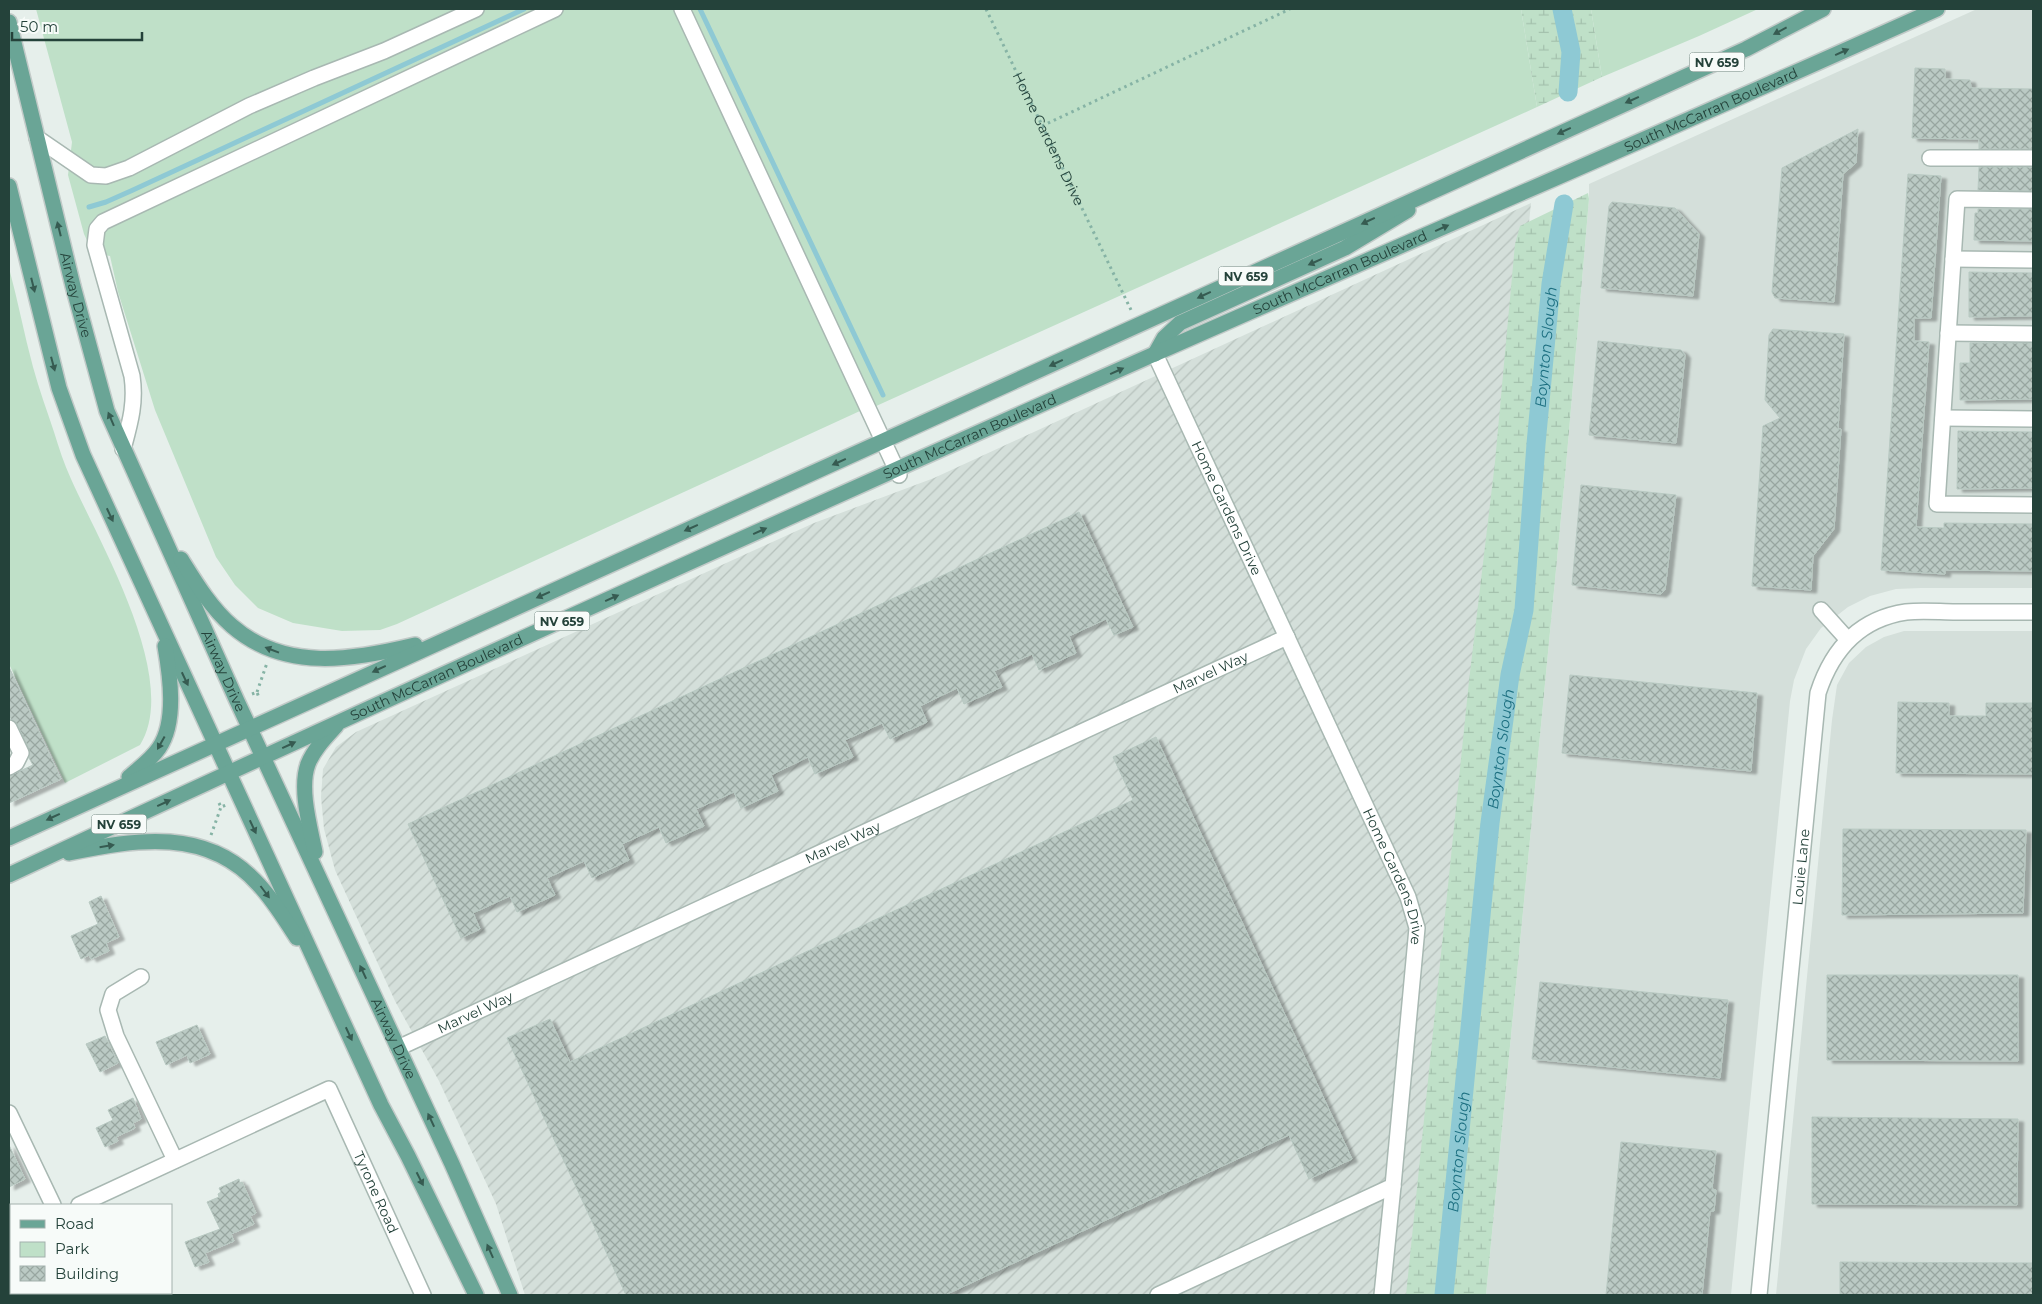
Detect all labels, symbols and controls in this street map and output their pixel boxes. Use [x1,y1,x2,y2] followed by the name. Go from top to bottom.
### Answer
[12,10,142,42] scale bar
[20,17,58,36] text: 50 m
[1772,27,1787,35] one-way arrow
[1835,47,1849,55] one-way arrow
[1690,52,1744,72] road number: NV 659
[1621,64,1801,156] street label: South McCarran Boulevard
[1009,69,1088,209] street label: Home Gardens Drive
[1625,96,1639,104] one-way arrow
[1556,127,1571,136] one-way arrow
[1361,217,1375,225] one-way arrow
[55,221,63,236] one-way arrow
[1435,224,1449,232] one-way arrow
[1250,226,1430,319] street label: South McCarran Boulevard
[56,250,96,340] street label: Airway Drive
[1308,258,1322,266] one-way arrow
[1218,266,1274,286] road number: NV 659
[29,277,37,292] one-way arrow
[1530,286,1560,408] water label: Boynton Slough
[1197,292,1211,300] one-way arrow
[49,356,57,371] one-way arrow
[1049,359,1063,367] one-way arrow
[1110,366,1124,374] one-way arrow
[880,390,1059,483] street label: South McCarran Boulevard
[106,412,114,426] one-way arrow
[1188,438,1266,578] street label: Home Gardens Drive
[832,458,846,466] one-way arrow
[107,508,115,522] one-way arrow
[684,525,698,533] one-way arrow
[753,527,767,535] one-way arrow
[536,591,550,599] one-way arrow
[605,594,619,602] one-way arrow
[534,612,590,630] road number: NV 659
[197,627,250,715] street label: Airway Drive
[347,630,526,725] street label: South McCarran Boulevard
[265,646,280,653] one-way arrow
[1170,647,1251,698] street label: Marvel Way
[372,666,386,674] one-way arrow
[182,672,190,686] one-way arrow
[1482,688,1518,810] water label: Boynton Slough
[157,736,165,751] one-way arrow
[282,741,296,749] one-way arrow
[157,798,171,806] one-way arrow
[1359,805,1426,946] street label: Home Gardens Drive
[46,814,60,822] one-way arrow
[92,814,146,834] road number: NV 659
[802,817,884,868] street label: Marvel Way
[249,820,257,834] one-way arrow
[1788,828,1814,906] street label: Louie Lane
[99,841,115,849] one-way arrow
[259,885,270,898] one-way arrow
[359,965,367,979] one-way arrow
[435,987,516,1038] street label: Marvel Way
[367,995,420,1082] street label: Airway Drive
[345,1027,353,1041] one-way arrow
[1443,1090,1473,1213] water label: Boynton Slough
[427,1113,435,1127] one-way arrow
[350,1148,403,1236] street label: Tyrone Road
[416,1172,424,1187] one-way arrow
[10,1204,172,1294] legend
[55,1214,94,1233] text: Road
[55,1239,89,1258] text: Park
[486,1244,494,1258] one-way arrow
[55,1264,119,1283] text: Building

